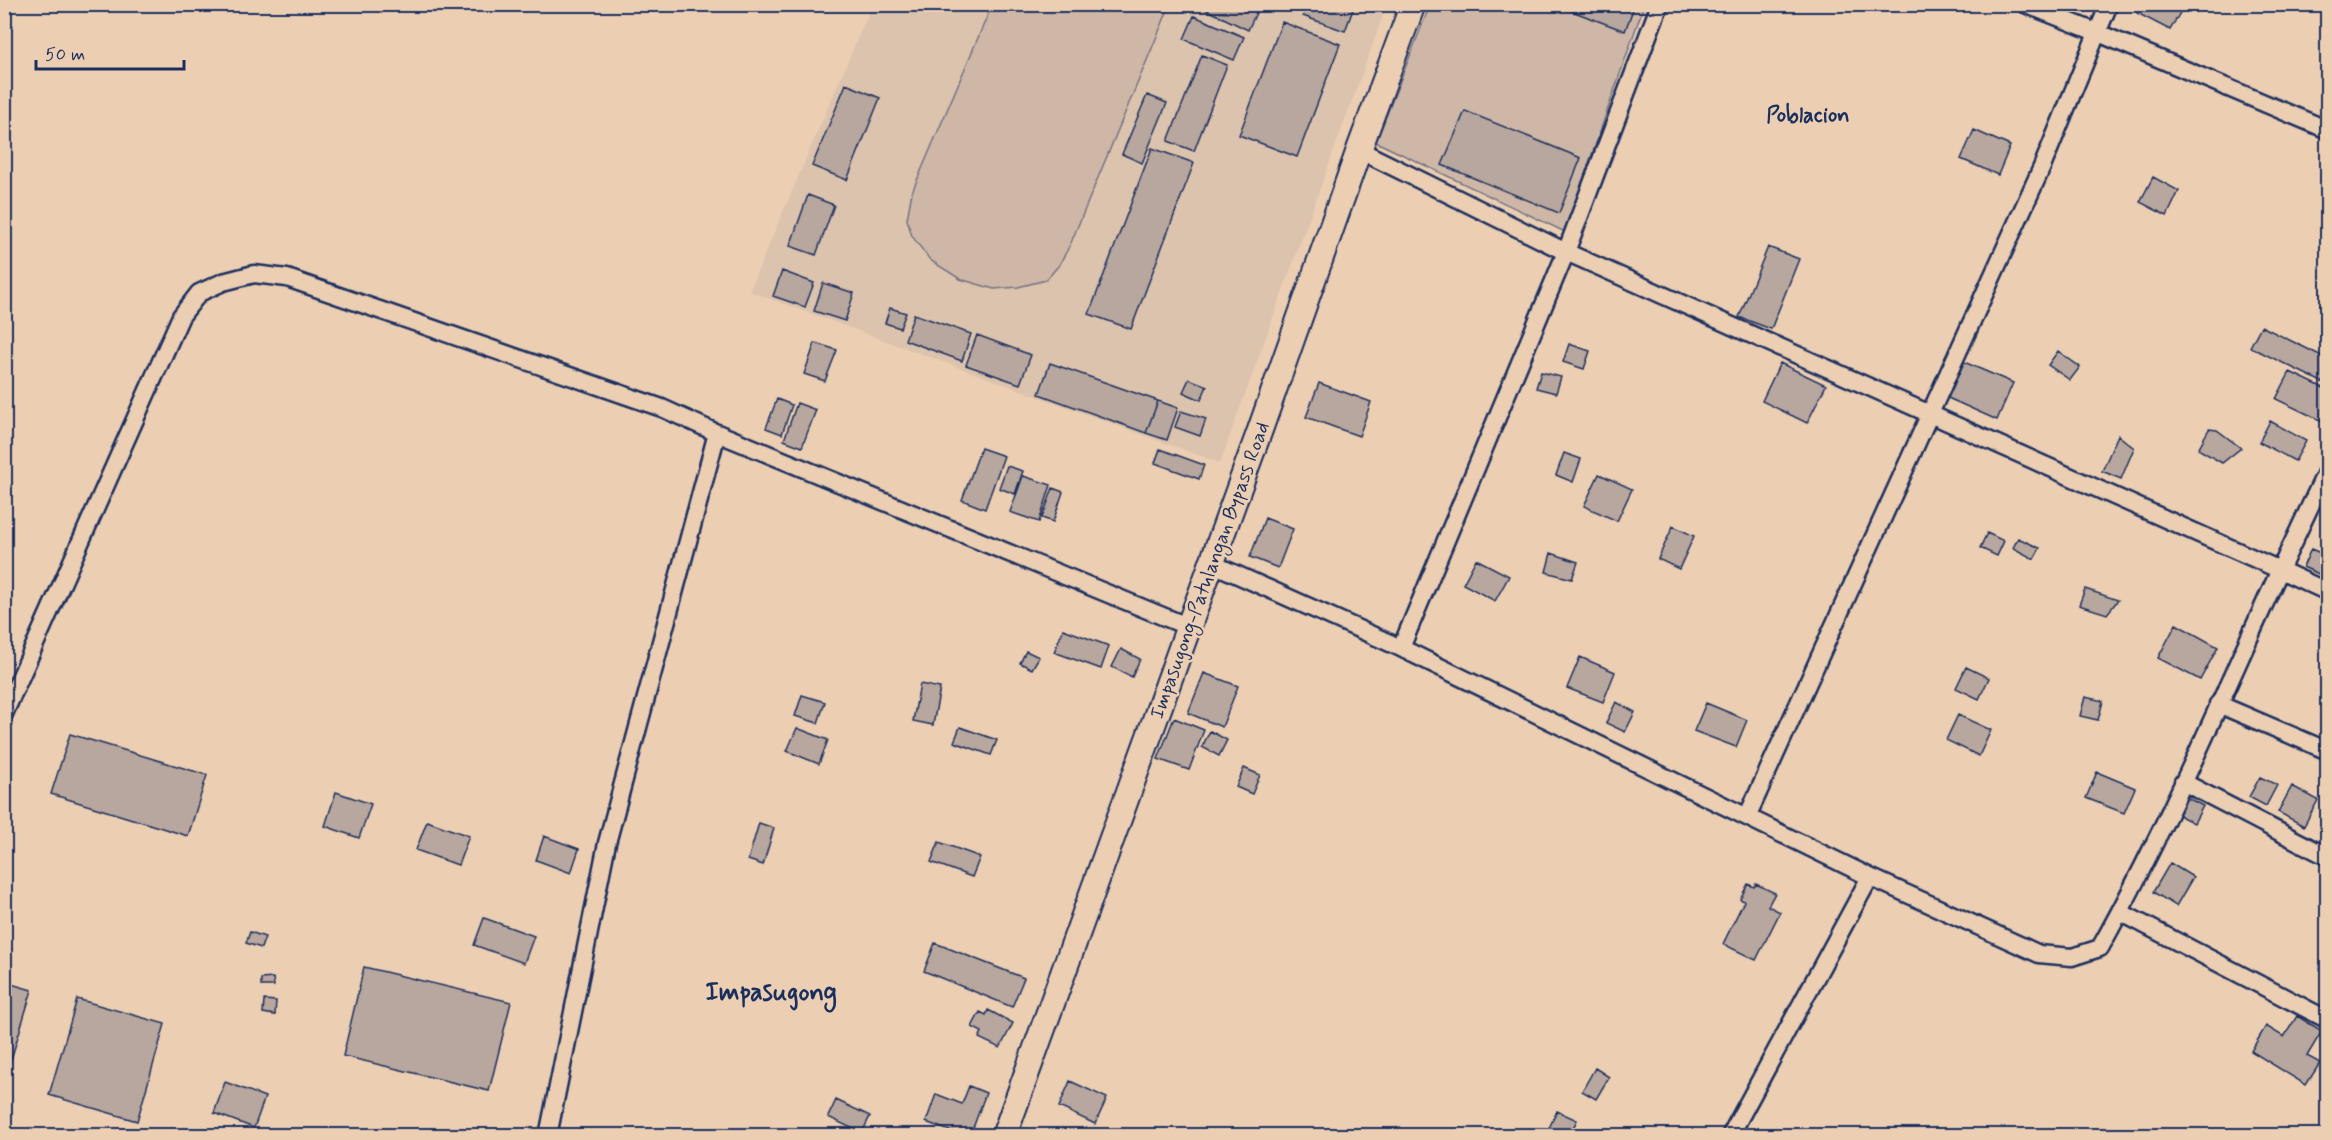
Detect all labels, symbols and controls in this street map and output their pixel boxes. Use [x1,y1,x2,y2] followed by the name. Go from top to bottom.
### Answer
[36,33,184,71] scale bar
[45,43,85,67] text: 50 m
[1766,102,1850,130] district label: Poblacion
[1144,418,1278,723] street label: Impasugong-Patulangan Bypass Road
[705,976,837,1013] district label: Impasugong

